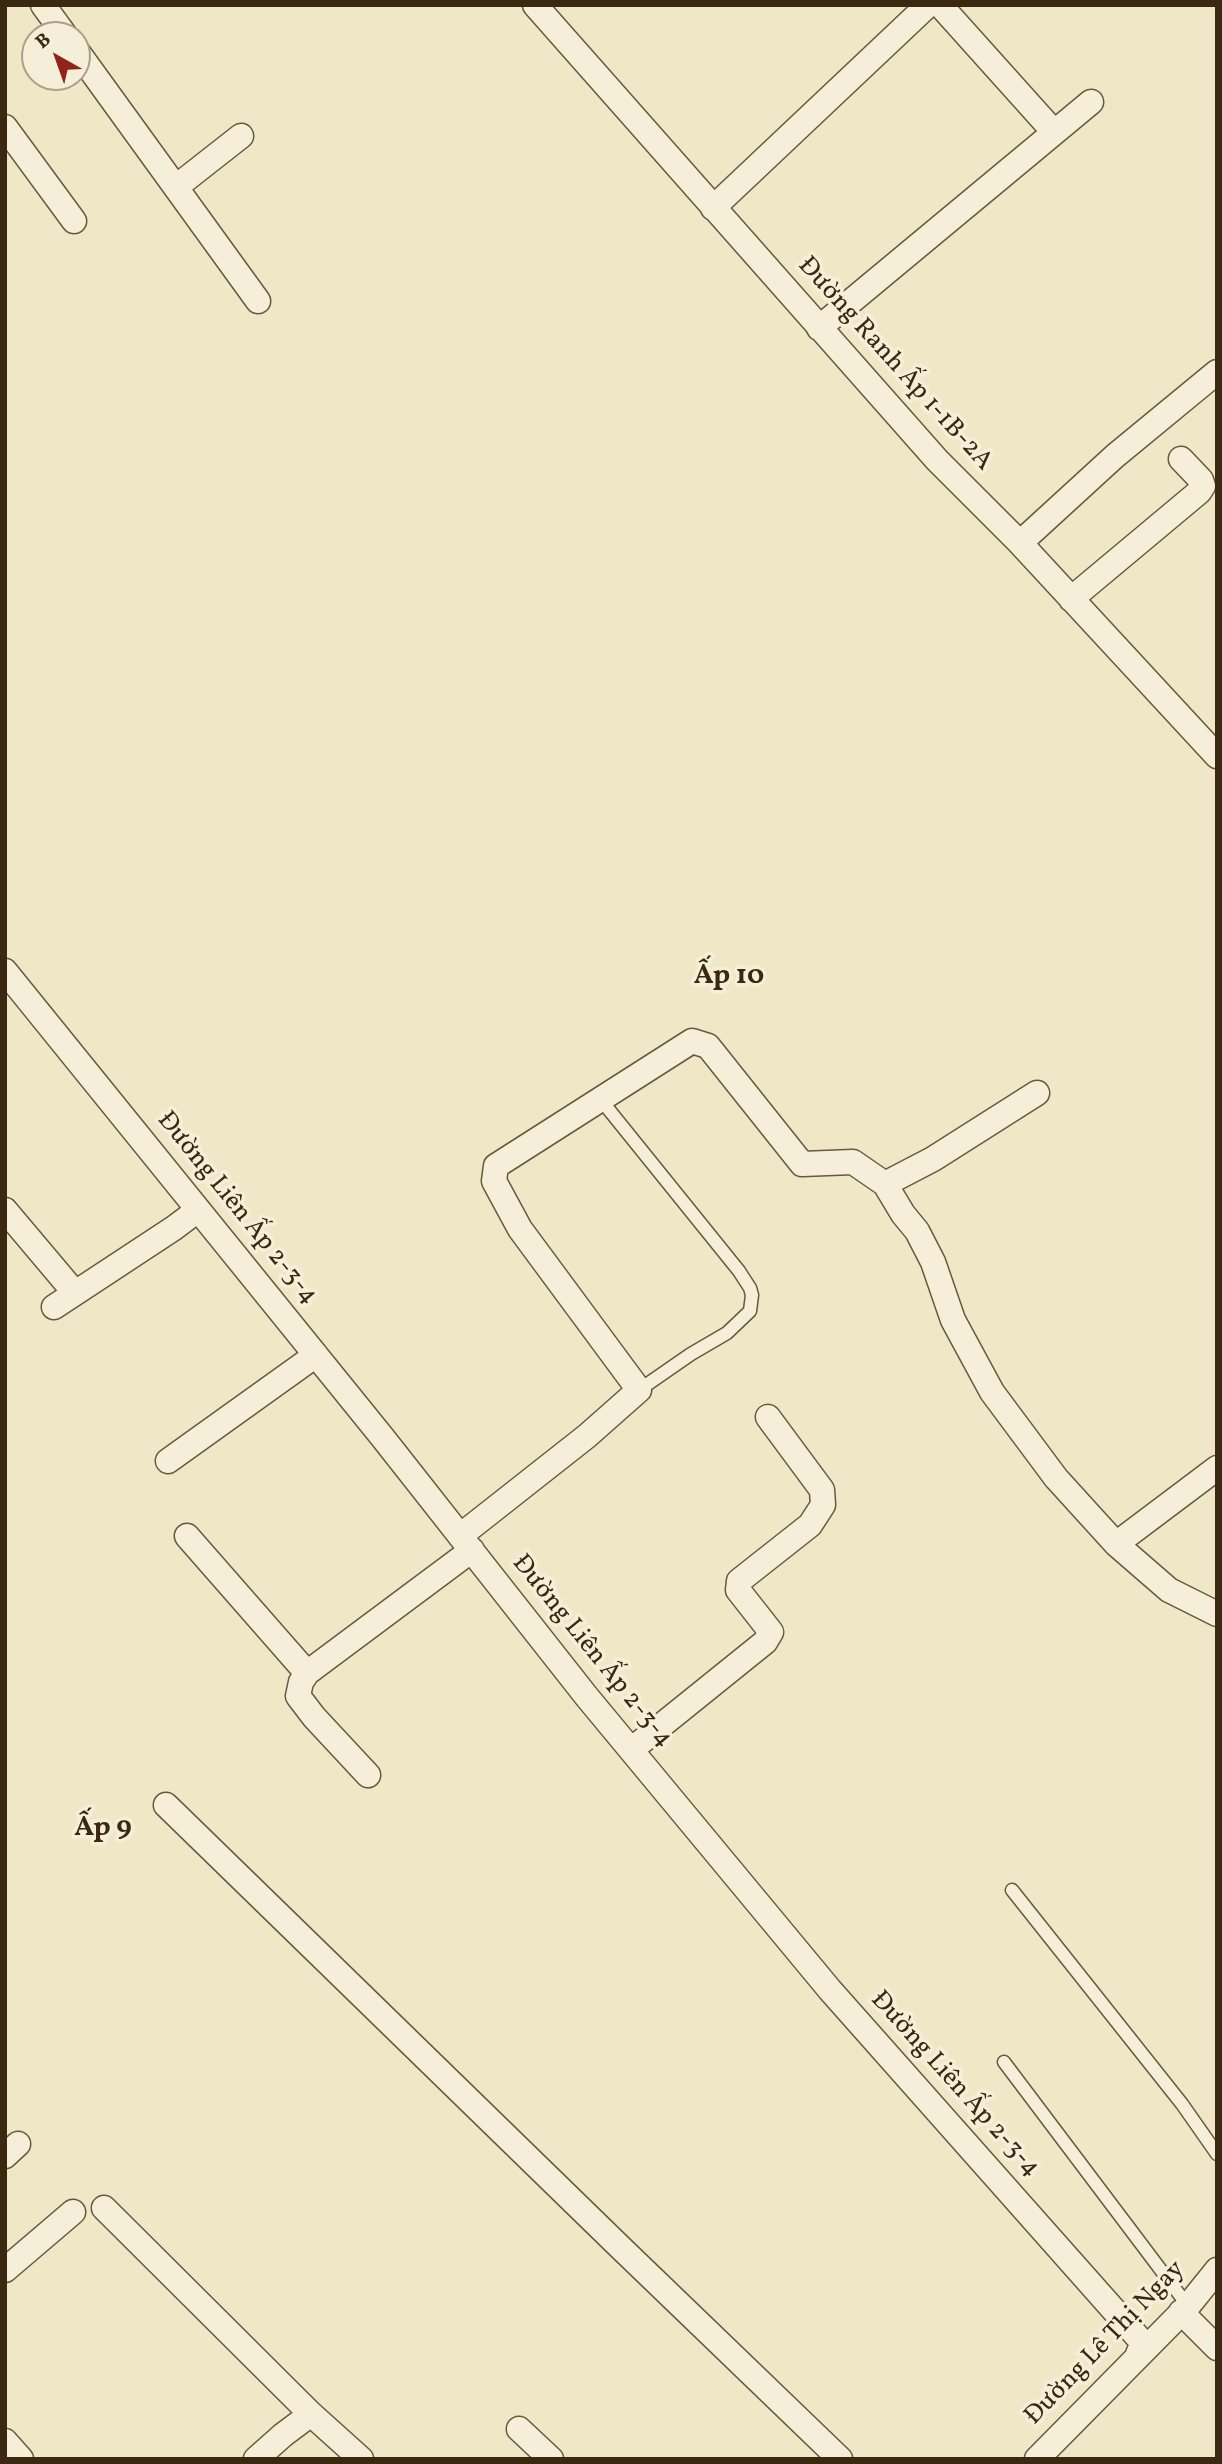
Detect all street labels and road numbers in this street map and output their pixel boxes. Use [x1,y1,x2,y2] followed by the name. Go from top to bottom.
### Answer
[790,252,998,478] street label: Đường Ranh Ấp 1-1B-2A
[149,1106,323,1312] street label: Đường Liên Ấp 2-3-4
[504,1549,678,1755] street label: Đường Liên Ấp 2-3-4
[862,1986,1046,2184] street label: Đường Liên Ấp 2-3-4
[1019,2255,1193,2433] street label: Đường Lê Thị Ngay

